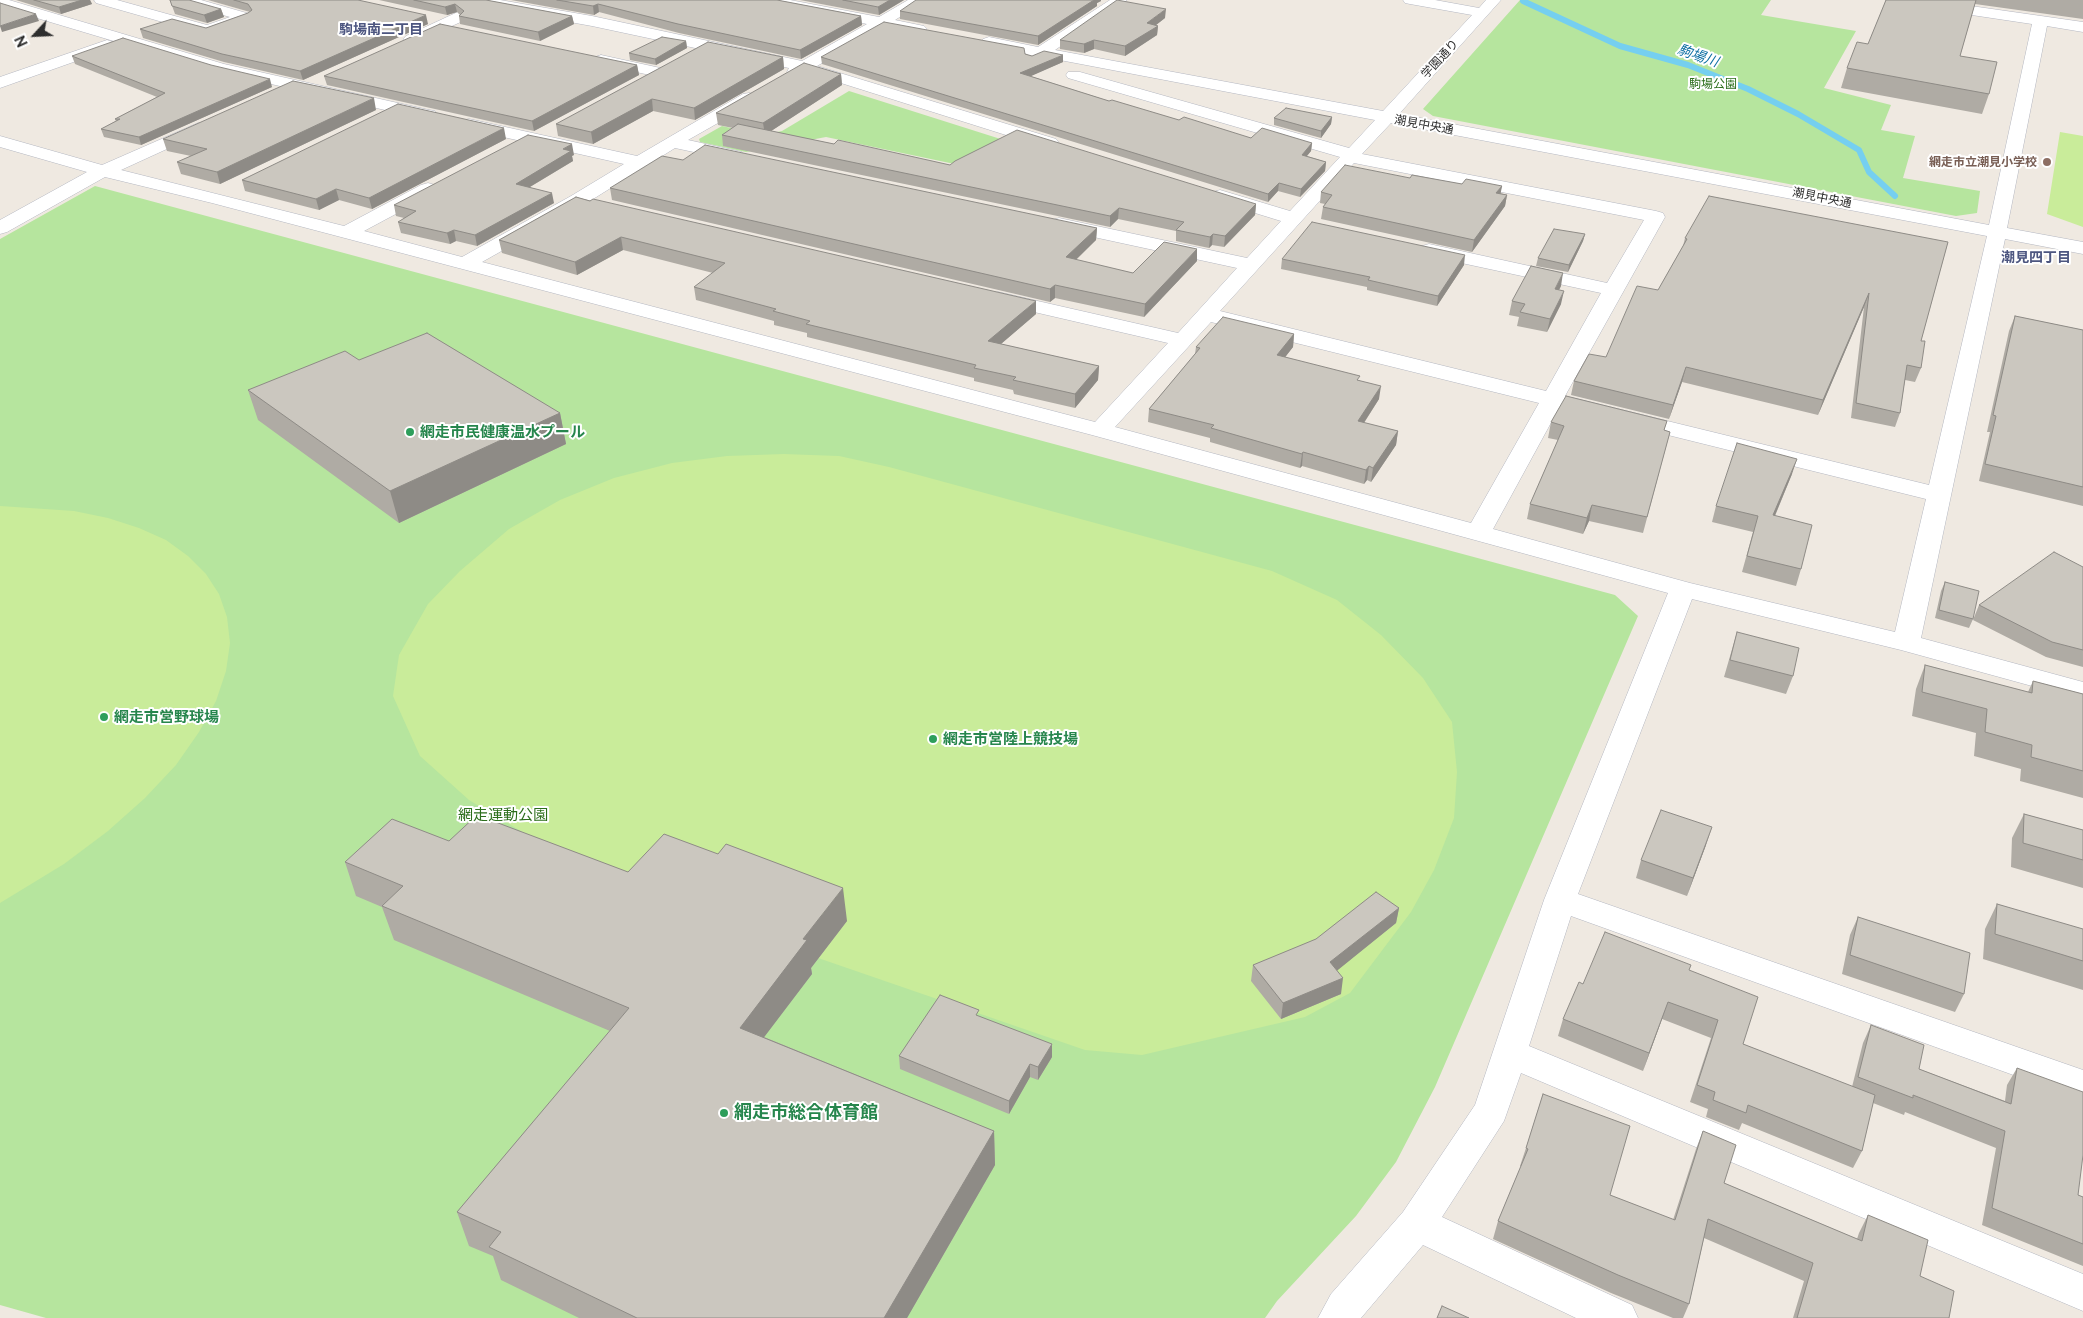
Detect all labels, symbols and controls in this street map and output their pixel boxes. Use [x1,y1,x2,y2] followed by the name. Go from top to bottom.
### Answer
[10,10,60,60] north arrow
[339,22,423,38] district label: 駒場南二丁目
[12,33,31,50] text: N
[1418,37,1462,81] street label: 学園通り
[1675,41,1721,71] water label: 駒場川
[1689,77,1737,91] park label: 駒場公園
[1393,113,1455,137] street label: 潮見中央通
[1929,155,2037,169] place label: 網走市立潮見小学校
[2041,156,2053,168] marker: 網走市立潮見小学校
[1791,185,1853,211] street label: 潮見中央通
[2001,250,2071,266] district label: 潮見四丁目
[420,423,585,441] place label: 網走市民健康温水プール
[404,426,416,438] marker: 網走市民健康温水プール
[114,708,219,726] place label: 網走市営野球場
[98,711,110,723] marker: 網走市営野球場
[943,730,1078,748] place label: 網走市営陸上競技場
[927,733,939,745] marker: 網走市営陸上競技場
[458,806,548,824] park label: 網走運動公園
[734,1102,878,1124] place label: 網走市総合体育館
[718,1107,730,1119] marker: 網走市総合体育館

